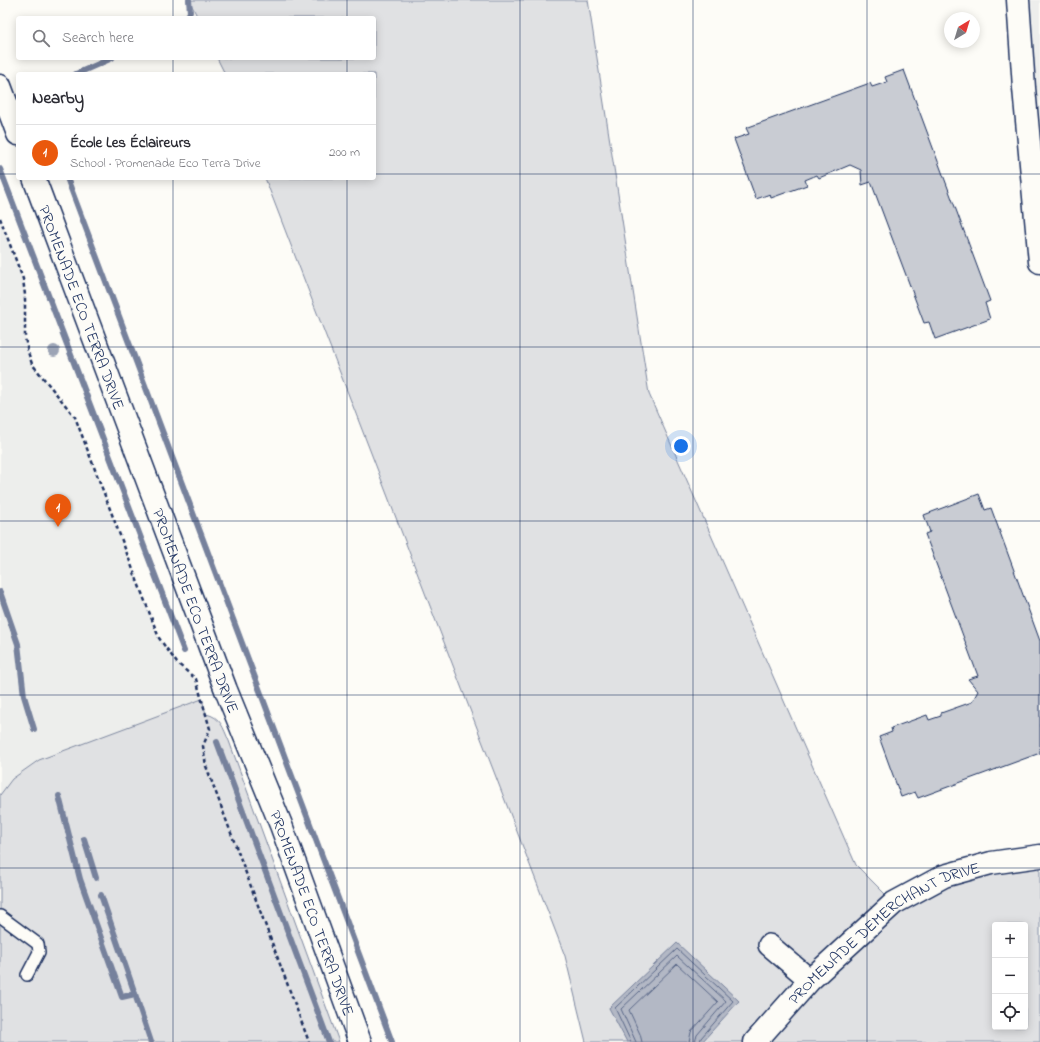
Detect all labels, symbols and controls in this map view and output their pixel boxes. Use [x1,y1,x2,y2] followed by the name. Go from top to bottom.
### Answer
[944,12,980,48] north arrow
[16,16,376,60] search box
[30,27,52,49] icon: search
[62,27,134,49] text: Search here
[32,86,84,111] text: Nearby
[70,132,191,154] text: École Les Éclaireurs
[43,143,47,162] text: 1
[329,143,360,162] text: 200 m
[70,154,261,173] text: School · Promenade Eco Terra Drive
[31,202,130,414] street label: PROMENADE ECO TERRA DRIVE
[671,436,691,456] your location
[45,494,71,527] pin: 1
[145,505,244,717] street label: PROMENADE ECO TERRA DRIVE
[262,807,359,1020] street label: PROMENADE ECO TERRA DRIVE
[783,857,983,1011] street label: PROMENADE DEMERCHANT DRIVE
[992,922,1028,1030] map controls
[992,922,1028,958] button: +
[992,958,1028,994] button: −
[992,994,1028,1030] button: locate

